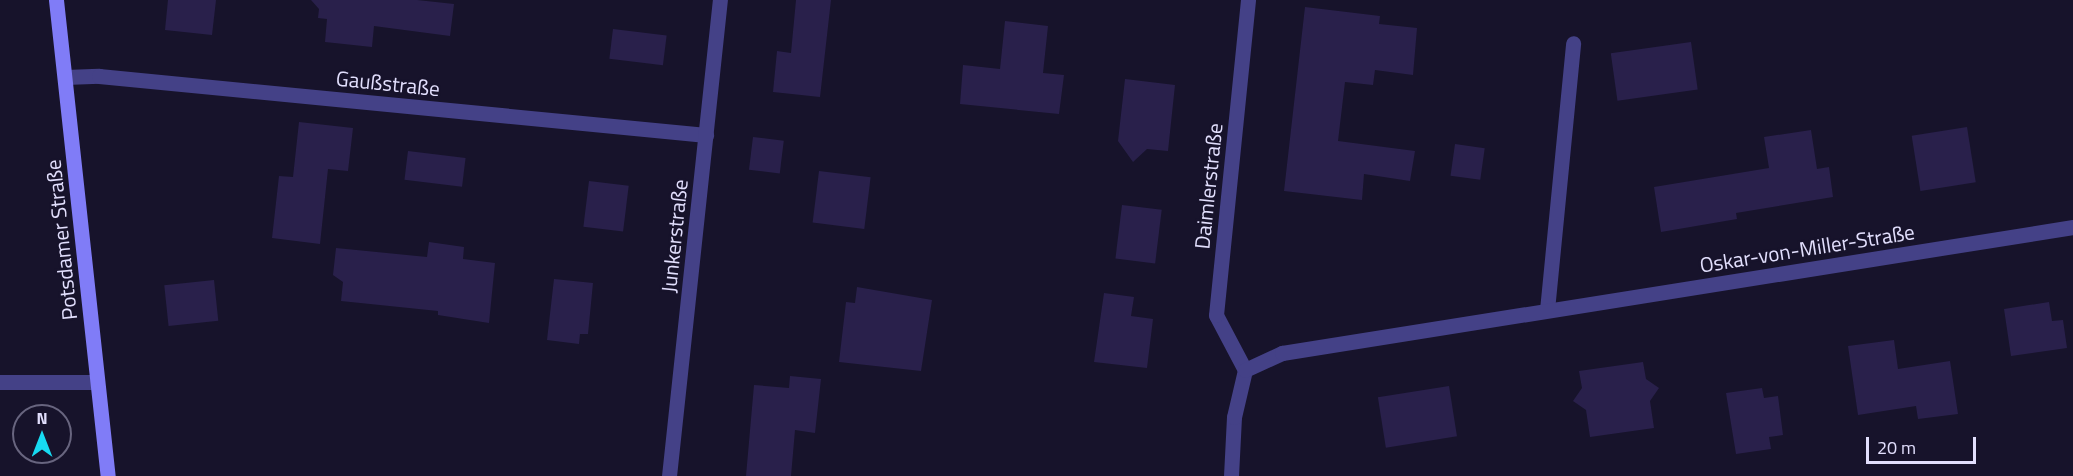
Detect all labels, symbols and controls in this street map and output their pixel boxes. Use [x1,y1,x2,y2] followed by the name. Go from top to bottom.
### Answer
[335,65,441,101] street label: Gaußstraße
[1189,122,1227,250] street label: Daimlerstraße
[40,159,82,321] street label: Potsdamer Straße
[656,178,692,294] street label: Junkerstraße
[1698,219,1916,277] street label: Oskar-von-Miller-Straße
[12,404,72,464] north arrow
[36,406,48,430] text: N
[1869,425,1978,463] scale bar
[1877,434,1916,461] text: 20 m

